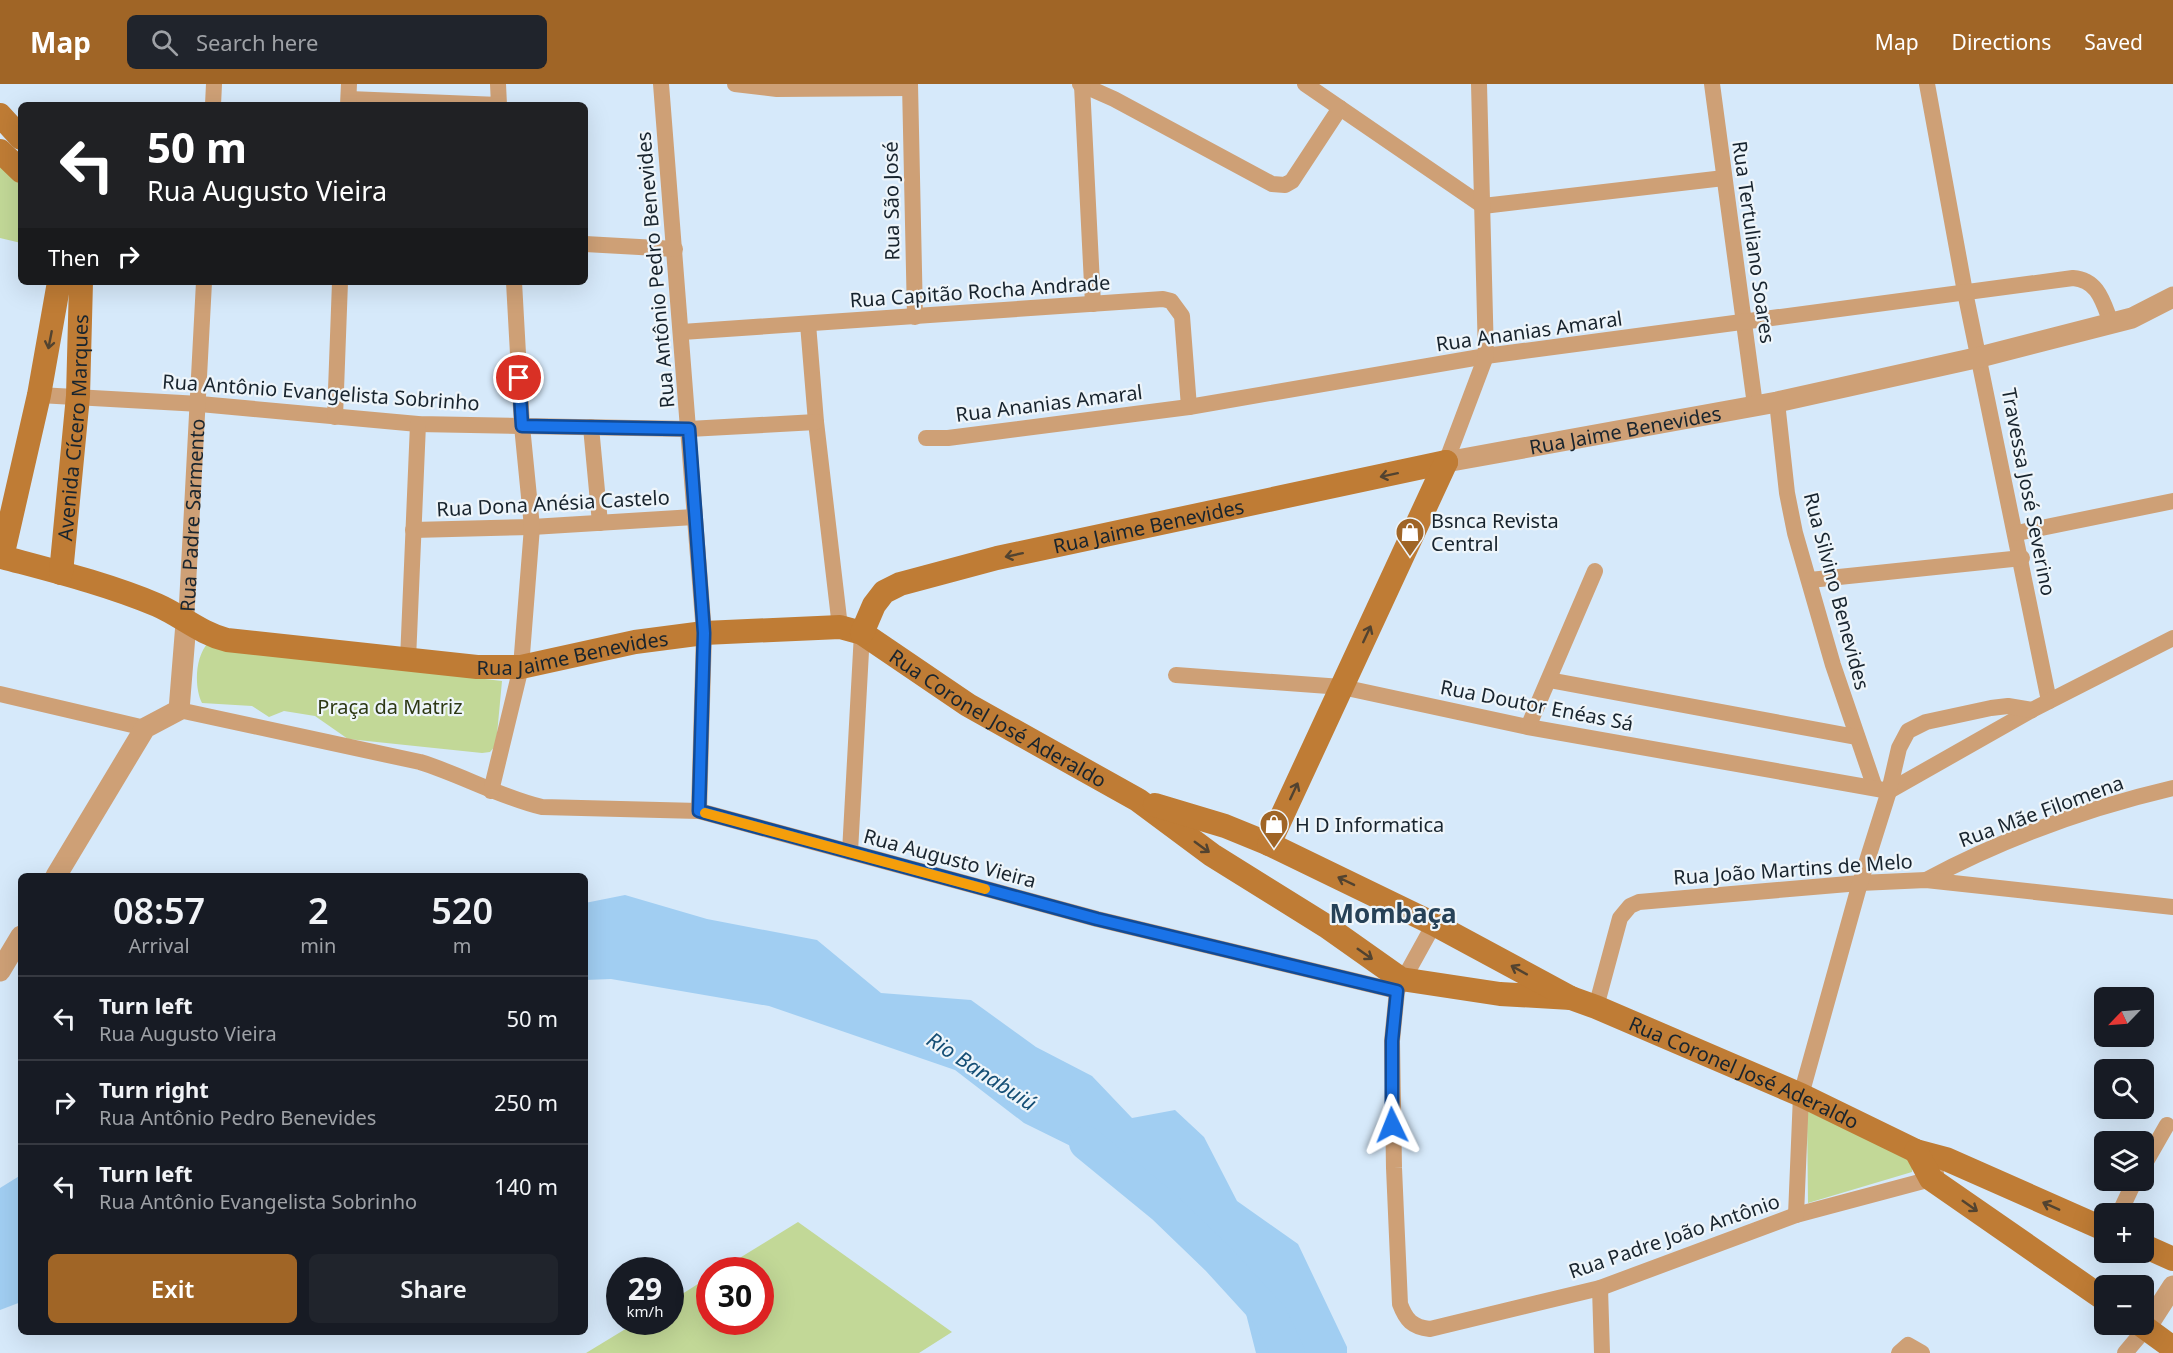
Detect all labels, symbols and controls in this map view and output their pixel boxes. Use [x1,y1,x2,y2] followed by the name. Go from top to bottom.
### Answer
[127,15,547,69] search box
[30,23,91,61] text: Map
[148,26,181,59] icon: search
[196,27,318,57] text: Search here
[1875,28,1919,56] text: Map
[1952,28,2051,56] text: Directions
[2084,28,2143,56] text: Saved
[147,118,247,175] text: 50 m
[48,126,126,204] icon: left
[629,131,681,409] street label: Rua Antônio Pedro Benevides
[1726,139,1782,345] street label: Rua Tertuliano Soares
[876,141,906,261] street label: Rua São José
[147,172,387,209] text: Rua Augusto Vieira
[112,240,145,273] icon: right
[48,242,100,272] text: Then
[849,268,1111,314] street label: Rua Capitão Rocha Andrade
[1434,305,1624,357] street label: Rua Ananias Amaral
[51,314,94,542] street label: Avenida Cícero Marques
[44,329,55,349] one-way arrow
[493,352,544,403] pin
[502,361,535,394] icon: arrive
[161,367,481,417] street label: Rua Antônio Evangelista Sobrinho
[954,378,1144,428] street label: Rua Ananias Amaral
[1996,386,2062,598] street label: Travessa José Severino
[1527,399,1723,460] street label: Rua Jaime Benevides
[173,418,210,612] street label: Rua Padre Sarmento
[1380,469,1399,481] one-way arrow
[436,483,670,523] street label: Rua Dona Anésia Castelo
[1798,489,1876,693] street label: Rua Silvino Benevides
[1051,492,1246,559] street label: Rua Jaime Benevides
[1431,507,1559,557] place label: Bsnca Revista Central
[1394,516,1426,558] shop icon: Bsnca Revista Central
[1004,549,1023,561] one-way arrow
[477,624,670,681] street label: Rua Jaime Benevides
[1361,625,1373,643] one-way arrow
[884,642,1111,793] street label: Rua Coronel José Aderaldo
[1438,673,1636,737] street label: Rua Doutor Enéas Sá
[317,693,463,720] park label: Praça da Matriz
[1955,769,2127,853] street label: Rua Mãe Filomena
[1288,782,1300,800] one-way arrow
[1258,808,1290,850] shop icon: H D Informatica
[1295,811,1444,838] place label: H D Informatica
[861,822,1039,894] street label: Rua Augusto Vieira
[1193,841,1209,854] one-way arrow
[1672,847,1914,891] street label: Rua João Martins de Melo
[1337,875,1355,887] one-way arrow
[113,886,205,935] text: 08:57
[308,886,329,935] text: 2
[431,886,493,935] text: 520
[1329,895,1457,931] district label: Mombaça
[129,932,190,959] text: Arrival
[300,932,336,959] text: min
[453,932,472,959] text: m
[1357,948,1373,960] one-way arrow
[1511,964,1529,975] one-way arrow
[2094,987,2154,1047] north arrow
[2094,987,2154,1335] map controls
[99,990,193,1020] text: Turn left
[48,1002,81,1035] icon: left
[507,1003,558,1033] text: 50 m
[1625,1009,1864,1135] street label: Rua Coronel José Aderaldo
[99,1020,277,1047] text: Rua Augusto Vieira
[922,1025,1042,1117] water label: Rio Banabuiú
[2094,1059,2154,1119] button: search
[99,1074,209,1104] text: Turn right
[48,1086,81,1119] icon: right
[494,1087,558,1117] text: 250 m
[1360,1093,1424,1157] position arrow
[99,1104,376,1131] text: Rua Antônio Pedro Benevides
[2094,1131,2154,1191] button: layers
[99,1158,193,1188] text: Turn left
[48,1170,81,1203] icon: left
[494,1171,558,1201] text: 140 m
[1565,1187,1783,1285] street label: Rua Padre João Antônio
[99,1188,417,1215] text: Rua Antônio Evangelista Sobrinho
[2042,1199,2060,1210] one-way arrow
[1962,1200,1978,1212] one-way arrow
[2094,1203,2154,1263] button: +
[48,1254,297,1323] button: Exit
[309,1254,558,1323] button: Share
[696,1257,774,1335] speed limit sign: 30
[628,1268,662,1309] text: 29
[2094,1275,2154,1335] button: −
[627,1301,663,1321] text: km/h

